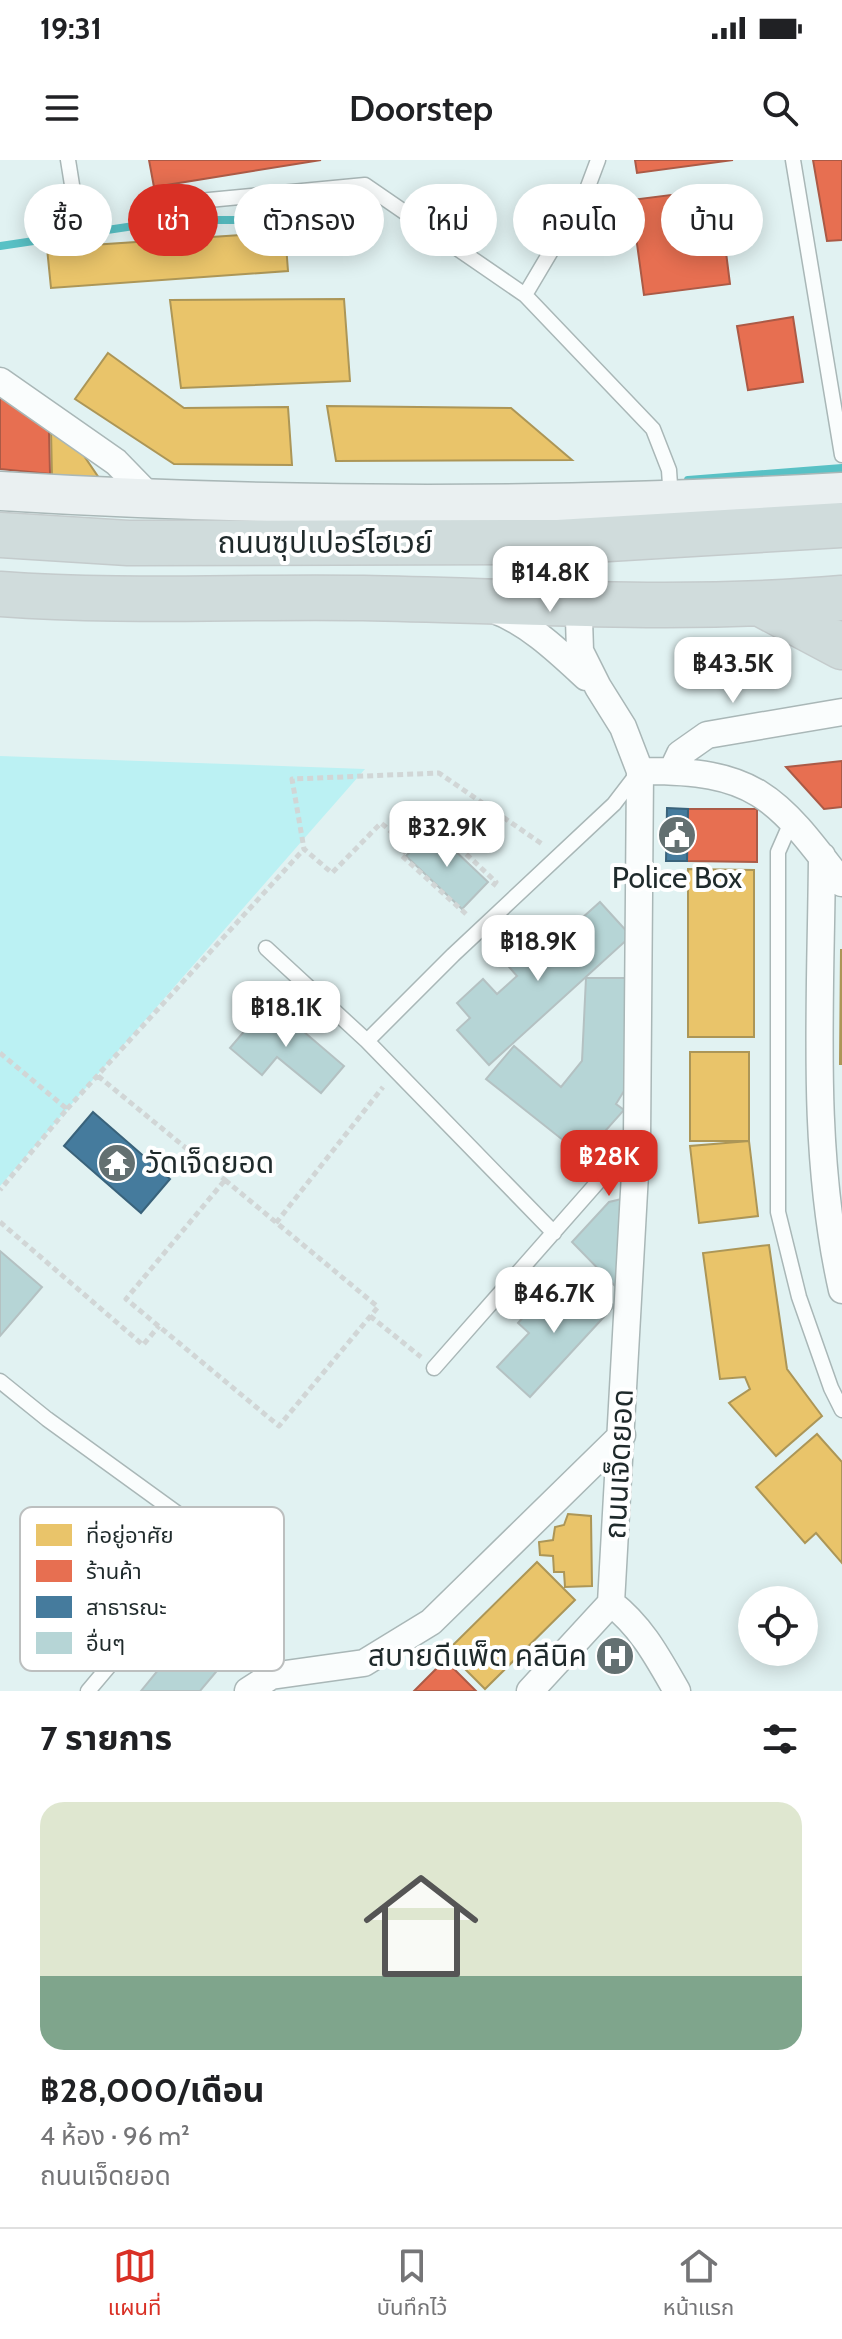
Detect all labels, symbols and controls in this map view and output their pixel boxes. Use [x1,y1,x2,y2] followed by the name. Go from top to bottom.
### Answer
[40,10,102,47] text: 19:31
[40,86,84,130] icon: menu
[349,86,493,130] text: Doorstep
[758,86,802,130] icon: search
[24,184,112,256] chip: ซื้อ
[128,184,218,256] chip: เช่า
[234,184,384,256] chip: ตัวกรอง
[400,184,497,256] chip: ใหม่
[513,184,645,256] chip: คอนโด
[661,184,763,256] chip: บ้าน
[218,524,433,561] street label: ถนนซุปเปอร์ไฮเวย์
[485,546,615,614] pin: ฿14.8K
[511,556,589,588] text: ฿14.8K
[668,637,798,705] pin: ฿43.5K
[692,647,774,679] text: ฿43.5K
[382,801,512,869] pin: ฿32.9K
[407,811,487,843] text: ฿32.9K
[656,814,698,856] public building icon: Police Box
[612,859,742,896] place label: Police Box
[473,915,603,983] pin: ฿18.9K
[500,925,576,957] text: ฿18.9K
[221,981,351,1049] pin: ฿18.1K
[250,991,322,1023] text: ฿18.1K
[562,1130,656,1198] pin: ฿28K
[579,1140,639,1172] text: ฿28K
[96,1142,138,1184] temple icon: วัดเจ็ดยอด
[145,1144,274,1181] place label: วัดเจ็ดยอด
[489,1267,619,1335] pin: ฿46.7K
[513,1277,595,1309] text: ฿46.7K
[596,1388,641,1540] street label: ถนนเจ็ดยอด
[20,1507,284,1671] legend
[86,1520,174,1549] text: ที่อยู่อาศัย
[86,1558,142,1585] text: ร้านค้า
[738,1586,818,1666] map controls
[738,1586,818,1666] button: locate
[86,1594,167,1621] text: สาธารณะ
[86,1628,125,1657] text: อื่นๆ
[594,1635,636,1677] hospital icon: สบายดีแพ็ต คลีนิค
[368,1637,587,1674] place label: สบายดีแพ็ต คลีนิค
[40,1717,172,1759] text: 7 รายการ
[758,1717,802,1761] icon: filters
[349,1854,493,1998] icon: home
[40,2069,265,2111] text: ฿28,000/เดือน
[40,2120,190,2152] text: 4 ห้อง · 96 m²
[40,2160,171,2192] text: ถนนเจ็ดยอด
[108,2244,161,2325] tab: แผนที่
[377,2244,447,2325] tab: บันทึกไว้
[663,2244,734,2325] tab: หน้าแรก

